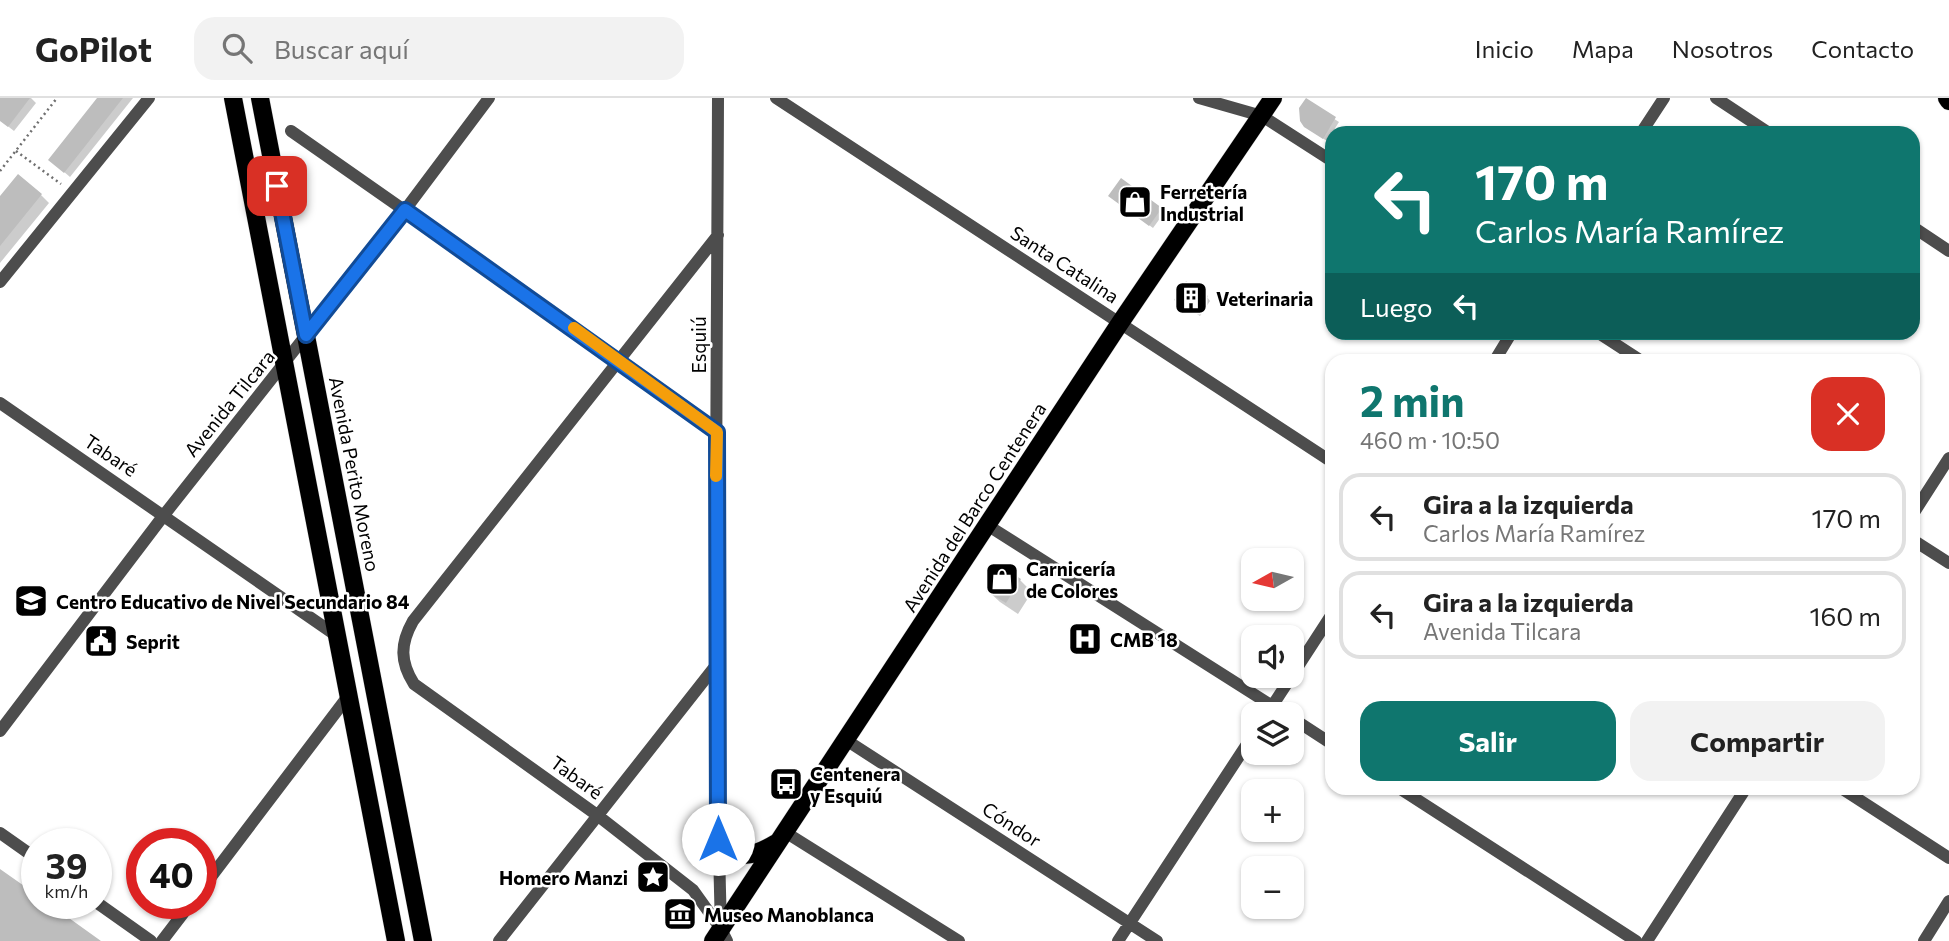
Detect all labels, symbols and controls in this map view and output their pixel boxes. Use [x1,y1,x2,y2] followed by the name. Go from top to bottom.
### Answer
[194,17,684,80] search box
[35,28,152,69] text: GoPilot
[218,29,256,67] icon: search
[274,33,409,64] text: Buscar aquí
[1475,34,1534,63] text: Inicio
[1572,34,1634,63] text: Mapa
[1672,34,1773,63] text: Nosotros
[1811,34,1914,63] text: Contacto
[1475,150,1608,210] text: 170 m
[1360,154,1451,245] icon: left
[247,156,307,216] pin
[258,167,296,205] icon: arrive
[1160,180,1247,225] place label: Ferretería Industrial
[1116,183,1154,221] shop icon: Ferretería Industrial
[1475,210,1784,250] text: Carlos María Ramírez
[1007,220,1123,308] street label: Santa Catalina
[1172,279,1210,317] building icon: Veterinaria
[1216,287,1313,310] place label: Veterinaria
[1447,287,1485,325] icon: left
[1360,291,1433,322] text: Luego
[687,316,710,374] street label: Esquiú
[179,345,279,461] street label: Avenida Tilcara
[1360,374,1465,426] text: 2 min
[325,375,385,573] street label: Avenida Perito Moreno
[1811,377,1885,451] button: close
[898,398,1050,616] street label: Avenida del Barco Centenera
[1360,426,1500,454] text: 460 m · 10:50
[80,429,142,481] street label: Tabaré
[1423,488,1634,519] text: Gira a la izquierda
[1364,498,1402,536] icon: left
[1812,502,1881,533] text: 170 m
[1423,519,1645,547] text: Carlos María Ramírez
[1241,548,1304,611] north arrow
[1241,548,1304,919] map controls
[1026,557,1118,602] place label: Carnicería de Colores
[983,560,1021,598] shop icon: Carnicería de Colores
[12,582,50,620] school or university icon: Centro Educativo de Nivel Secundario 84
[1423,586,1634,617] text: Gira a la izquierda
[56,590,410,613] place label: Centro Educativo de Nivel Secundario 84
[1364,596,1402,634] icon: left
[1809,600,1881,631] text: 160 m
[1423,617,1581,645] text: Avenida Tilcara
[1066,620,1104,658] hospital icon: CMB 18
[82,622,120,660] public building icon: Seprit
[1241,625,1304,688] button: sound
[1110,628,1178,651] place label: CMB 18
[126,630,180,653] place label: Seprit
[1360,701,1616,781] button: Salir
[1630,701,1885,781] button: Compartir
[1241,702,1304,765] button: layers
[546,750,608,804] street label: Tabaré
[810,762,901,807] place label: Centenera y Esquiú
[767,765,805,803] bus stop icon: Centenera y Esquiú
[1241,779,1304,842] button: +
[978,797,1046,852] street label: Cóndor
[681,802,755,876] position arrow
[126,828,217,919] speed limit sign: 40
[46,843,87,886] text: 39
[1241,856,1304,919] button: −
[634,858,672,896] place icon: Homero Manzi
[499,866,628,889] place label: Homero Manzi
[45,880,88,902] text: km/h
[661,895,699,933] museum icon: Museo Manoblanca
[704,903,874,926] place label: Museo Manoblanca

